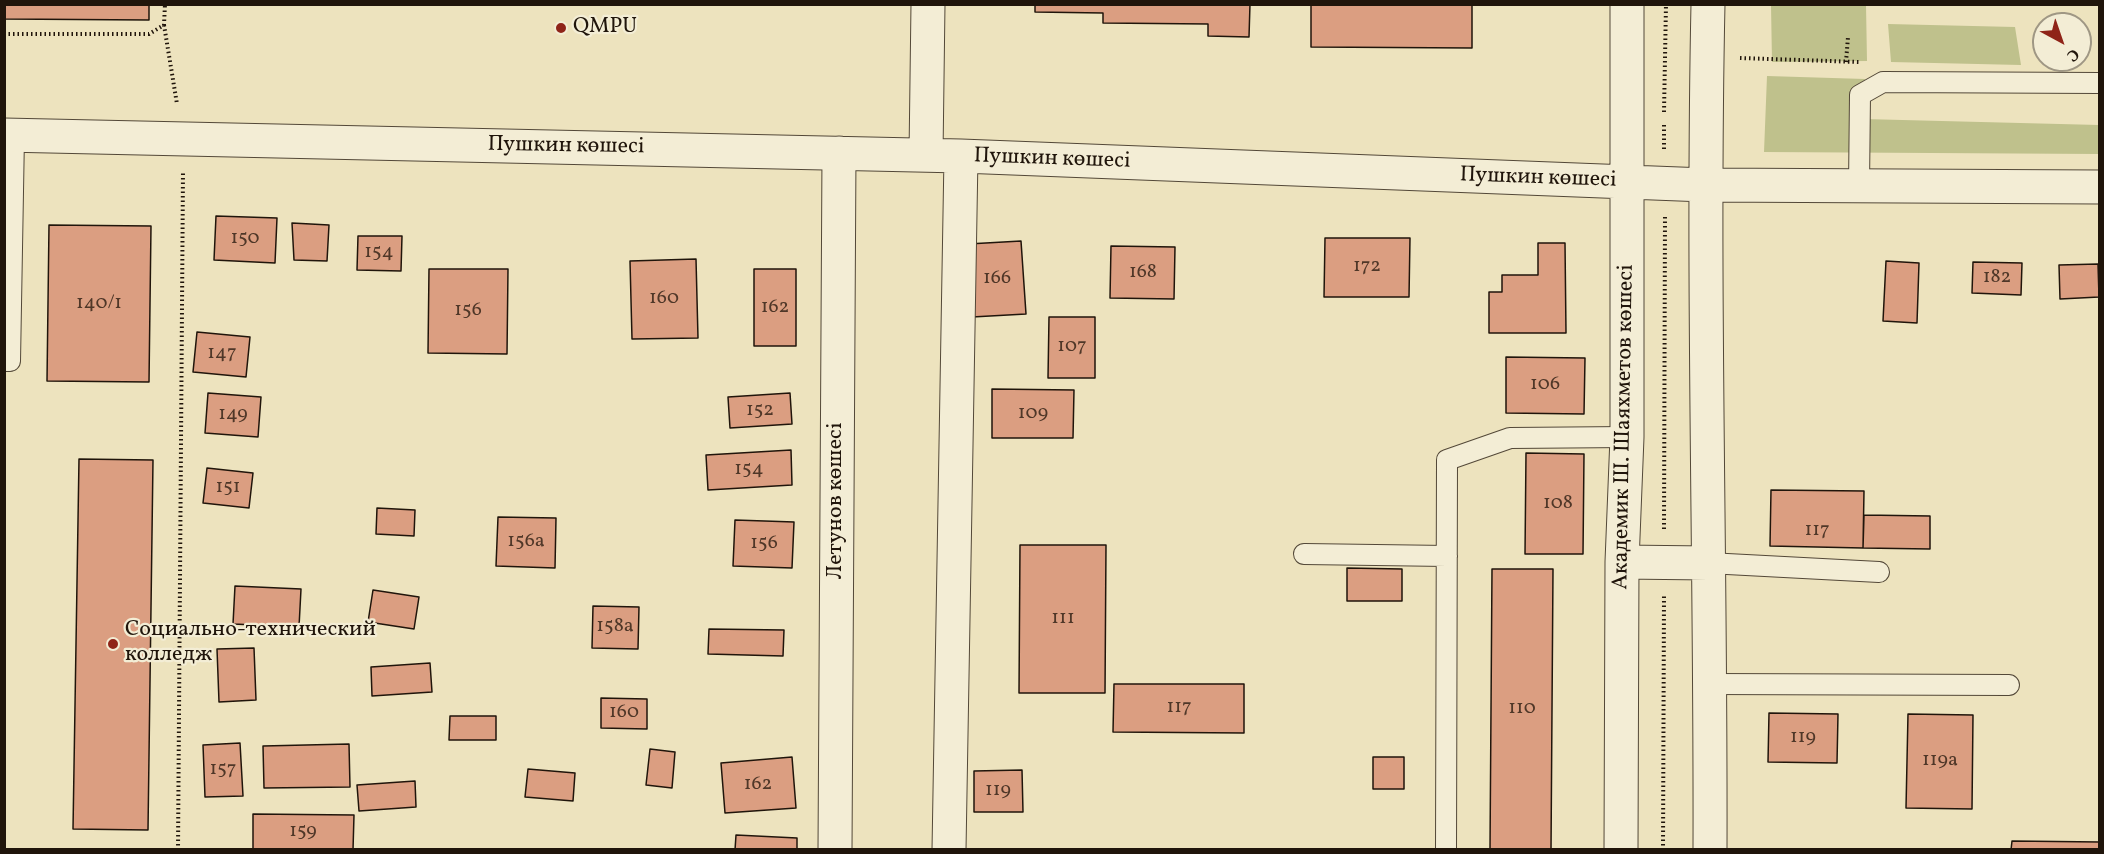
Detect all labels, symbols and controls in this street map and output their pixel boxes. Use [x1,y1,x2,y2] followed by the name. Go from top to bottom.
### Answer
[2032,12,2092,72] north arrow
[573,15,637,41] place label: QMPU
[554,21,568,35] marker: QMPU
[2061,43,2083,66] text: С
[487,132,645,162] street label: Пушкин көшесі
[973,144,1131,176] street label: Пушкин көшесі
[1459,163,1617,195] street label: Пушкин көшесі
[231,227,259,251] house number: 150
[364,241,394,265] house number: 154
[1353,255,1381,279] house number: 172
[1129,261,1157,285] house number: 168
[1609,264,1641,590] street label: Академик Ш. Шаяхметов көшесі
[1983,266,2011,290] house number: 182
[983,267,1011,291] house number: 166
[649,287,679,311] house number: 160
[76,292,122,316] house number: 140/1
[761,296,789,320] house number: 162
[454,299,482,323] house number: 156
[1057,335,1087,359] house number: 107
[207,342,237,366] house number: 147
[1530,373,1560,397] house number: 106
[746,399,774,423] house number: 152
[1018,402,1048,426] house number: 109
[218,403,248,427] house number: 149
[824,422,850,580] street label: Летунов көшесі
[734,458,764,482] house number: 154
[215,476,241,500] house number: 151
[1543,492,1573,516] house number: 108
[1804,519,1830,543] house number: 117
[507,530,545,554] house number: 156а
[750,532,778,556] house number: 156
[1051,607,1075,631] house number: 111
[596,615,634,639] house number: 158а
[125,618,376,670] place label: Социально-технический колледж
[106,637,120,651] marker: Социально-технический колледж
[1166,696,1192,720] house number: 117
[1508,697,1536,721] house number: 110
[609,701,639,725] house number: 160
[1790,726,1816,750] house number: 119
[1922,749,1958,773] house number: 119а
[209,758,237,782] house number: 157
[744,773,772,797] house number: 162
[985,779,1011,803] house number: 119
[289,820,317,844] house number: 159

